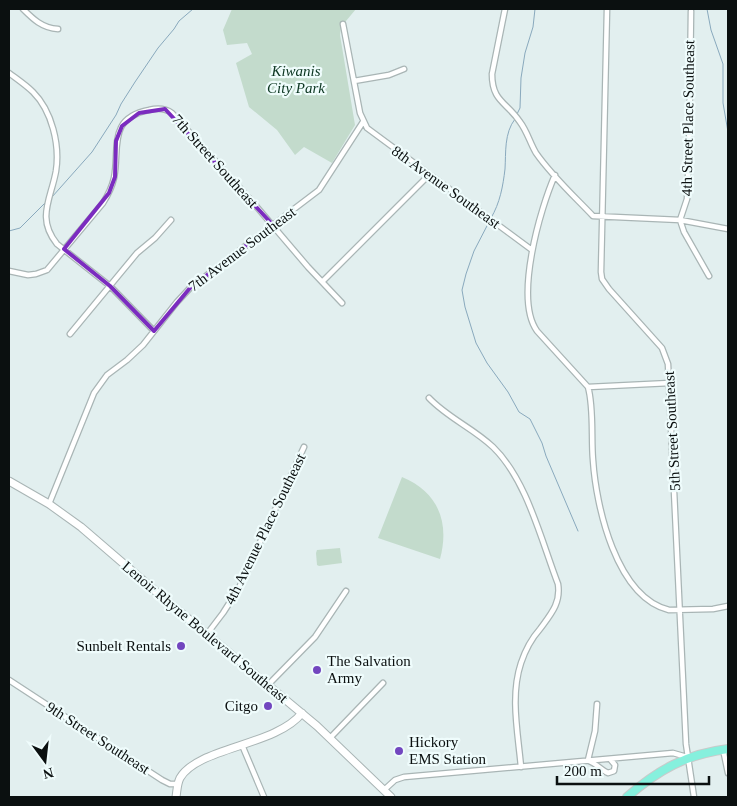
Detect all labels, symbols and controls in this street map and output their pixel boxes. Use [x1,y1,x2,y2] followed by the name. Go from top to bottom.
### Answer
[679,39,697,196] street label: 4th Street Place Southeast
[267,63,325,96] park label: Kiwanis City Park
[169,111,262,212] street label: 7th Street Southeast
[389,142,504,232] street label: 8th Avenue Southeast
[185,203,299,294] street label: 7th Avenue Southeast
[661,370,683,491] street label: 5th Street Southeast
[221,450,309,607] street label: 4th Avenue Place Southeast
[119,558,292,707] street label: Lenoir Rhyne Boulevard Southeast
[76,638,171,654] place label: Sunbelt Rentals
[175,640,187,652] marker: Sunbelt Rentals
[327,653,411,686] place label: The Salvation Army
[311,664,323,676] marker: The Salvation Army
[225,698,258,714] place label: Citgo
[43,699,153,778] street label: 9th Street Southeast
[262,700,274,712] marker: Citgo
[409,734,487,767] place label: Hickory EMS Station
[20,736,70,786] north arrow
[393,745,405,757] marker: Hickory EMS Station
[557,754,710,786] scale bar
[564,763,602,779] text: 200 m
[41,765,55,782] text: N

